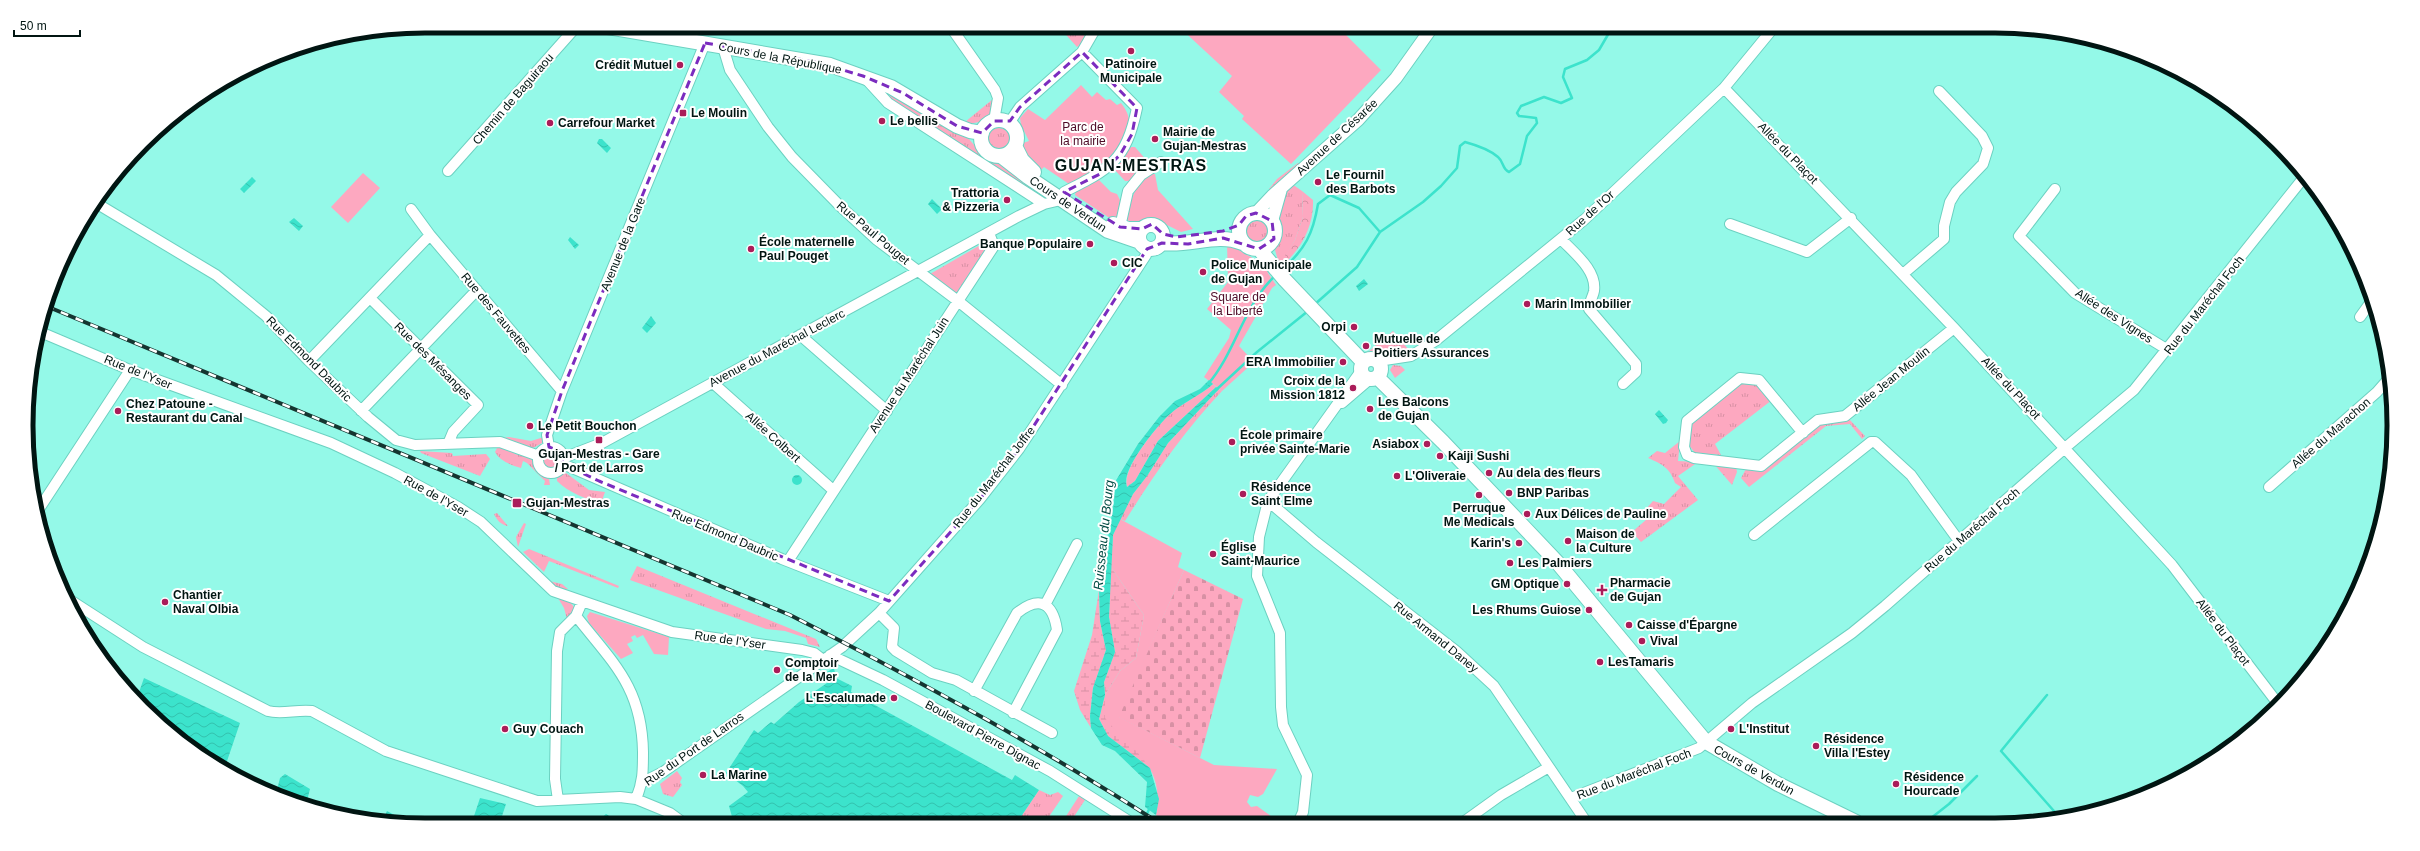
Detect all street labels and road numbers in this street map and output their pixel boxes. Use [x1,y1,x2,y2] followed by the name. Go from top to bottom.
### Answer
[717,39,843,77] street label: Cours de la République
[470,51,556,147] street label: Chemin de Baguiraou
[1294,96,1381,178] street label: Avenue de Césarée
[1755,119,1821,187] street label: Allée du Plaçot
[1027,173,1109,235] street label: Cours de Verdun
[1563,188,1617,238] street label: Rue de l'Or
[598,195,648,293] street label: Avenue de la Gare
[834,198,913,268] street label: Rue Paul Pouget
[2161,253,2247,357] street label: Rue du Maréchal Foch
[458,270,534,356] street label: Rue des Fauvettes
[2073,286,2155,346] street label: Allée des Vignes
[707,306,847,390] street label: Avenue du Maréchal Leclerc
[263,313,355,405] street label: Rue Edmond Daubric
[866,314,952,436] street label: Avenue du Maréchal Juin
[391,319,475,403] street label: Rue des Mésanges
[1850,344,1932,414] street label: Allée Jean Moulin
[102,352,174,392] street label: Rue de l'Yser
[1979,354,2044,423] street label: Allée du Plaçot
[2289,395,2373,471] street label: Allée du Marachon
[743,409,804,466] street label: Allée Colbert
[950,423,1038,530] street label: Rue du Maréchal Joffre
[401,473,471,519] street label: Rue de l'Yser
[1922,485,2022,575] street label: Rue du Maréchal Foch
[669,506,781,564] street label: Rue Edmond Daubric
[2193,596,2253,669] street label: Allée du Plaçot
[1391,599,1481,675] street label: Rue Armand Daney
[694,628,766,652] street label: Rue de l'Yser
[923,697,1043,773] street label: Boulevard Pierre Dignac
[642,709,746,789] street label: Rue du Port de Larros
[1711,742,1797,798] street label: Cours de Verdun
[1575,746,1693,802] street label: Rue du Maréchal Foch

